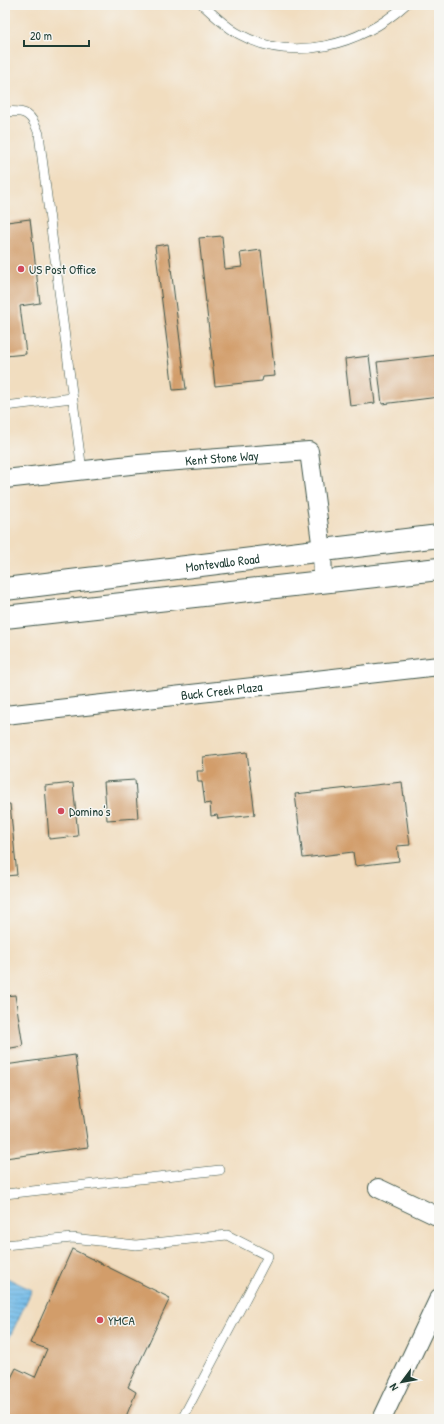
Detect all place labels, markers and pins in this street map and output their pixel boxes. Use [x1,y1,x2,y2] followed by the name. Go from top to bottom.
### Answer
[29,260,96,278] place label: US Post Office
[16,264,26,274] marker: US Post Office
[69,802,110,820] place label: Domino's
[56,806,66,816] marker: Domino's
[108,1311,136,1329] place label: YMCA
[95,1315,105,1325] marker: YMCA

